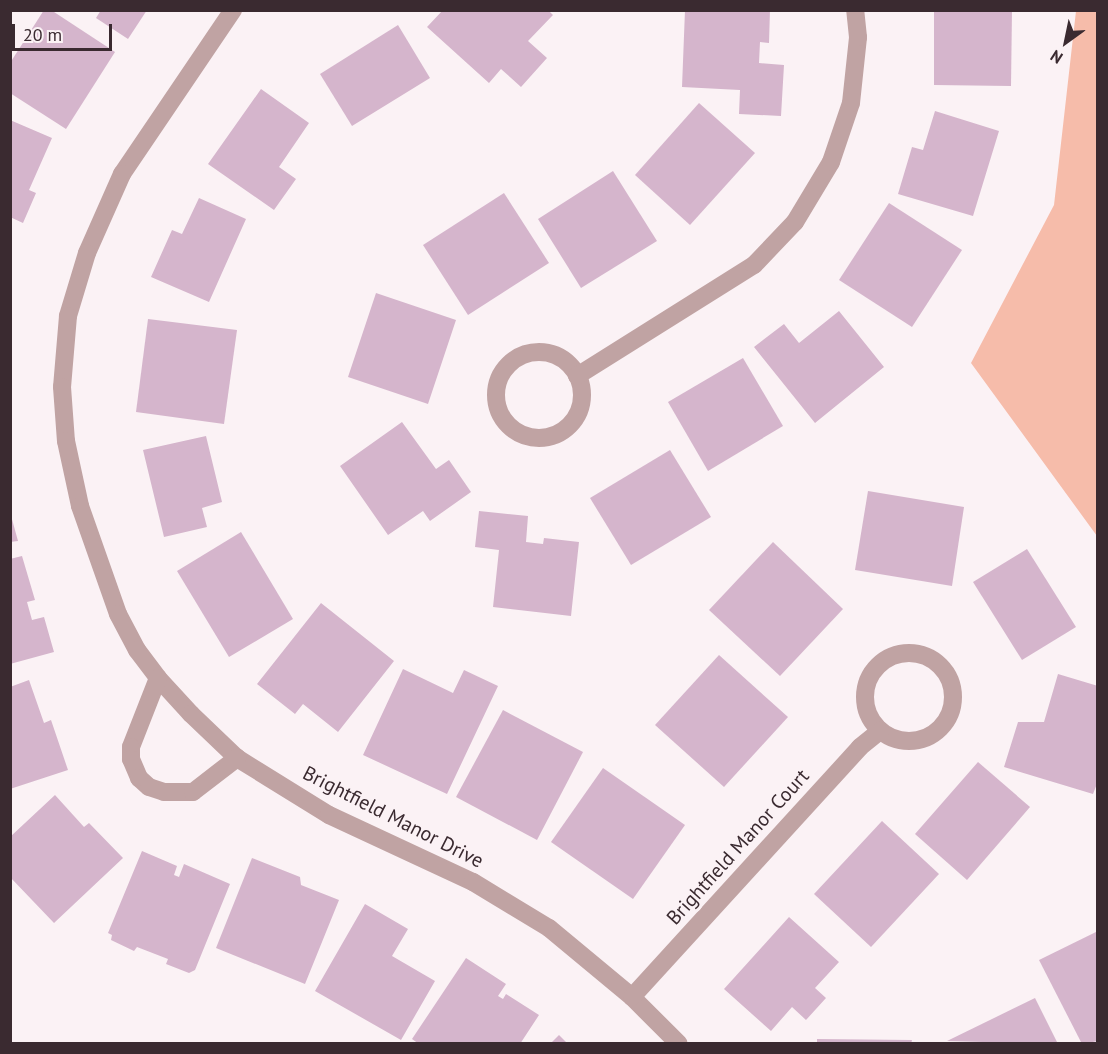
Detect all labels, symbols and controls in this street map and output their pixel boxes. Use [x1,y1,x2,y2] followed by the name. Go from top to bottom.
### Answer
[15,12,116,50] scale bar
[1036,12,1096,72] north arrow
[23,23,62,46] text: 20 m
[1046,46,1066,68] text: N
[299,761,487,873] street label: Brightfield Manor Drive
[662,764,814,930] street label: Brightfield Manor Court

